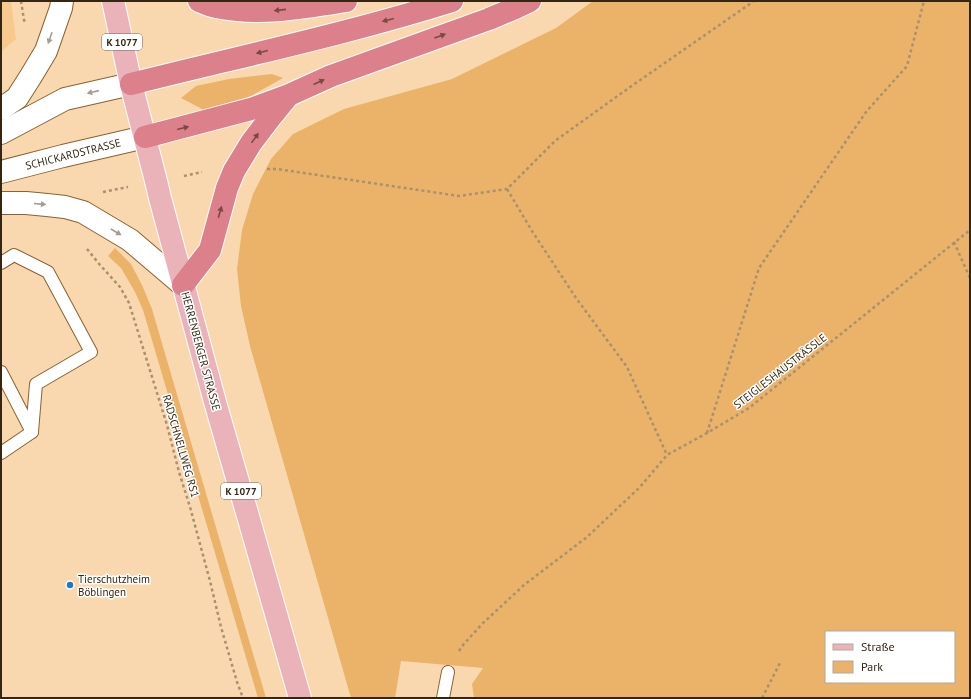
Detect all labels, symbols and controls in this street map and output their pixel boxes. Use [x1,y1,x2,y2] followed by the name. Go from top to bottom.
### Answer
[274,7,286,13] one-way arrow
[382,17,394,23] one-way arrow
[47,32,53,44] one-way arrow
[435,33,447,39] one-way arrow
[102,34,142,50] road number: K 1077
[256,49,268,55] one-way arrow
[313,79,324,85] one-way arrow
[87,90,99,96] one-way arrow
[176,124,189,130] one-way arrow
[251,133,259,144] one-way arrow
[24,135,122,173] street label: SCHICKARDSTRASSE
[34,201,46,207] one-way arrow
[217,206,223,218] one-way arrow
[110,228,122,235] one-way arrow
[178,290,224,412] street label: HERRENBERGER STRASSE
[731,330,829,412] street label: STEIGLESHAUSTRÄSSLE
[160,393,202,499] street label: RADSCHNELLWEG RS1
[221,483,261,499] road number: K 1077
[78,572,150,599] place label: Tierschutzheim Böblingen
[65,580,75,590] marker: Tierschutzheim Böblingen
[825,631,955,683] legend
[861,639,895,654] text: Straße
[861,659,883,674] text: Park

